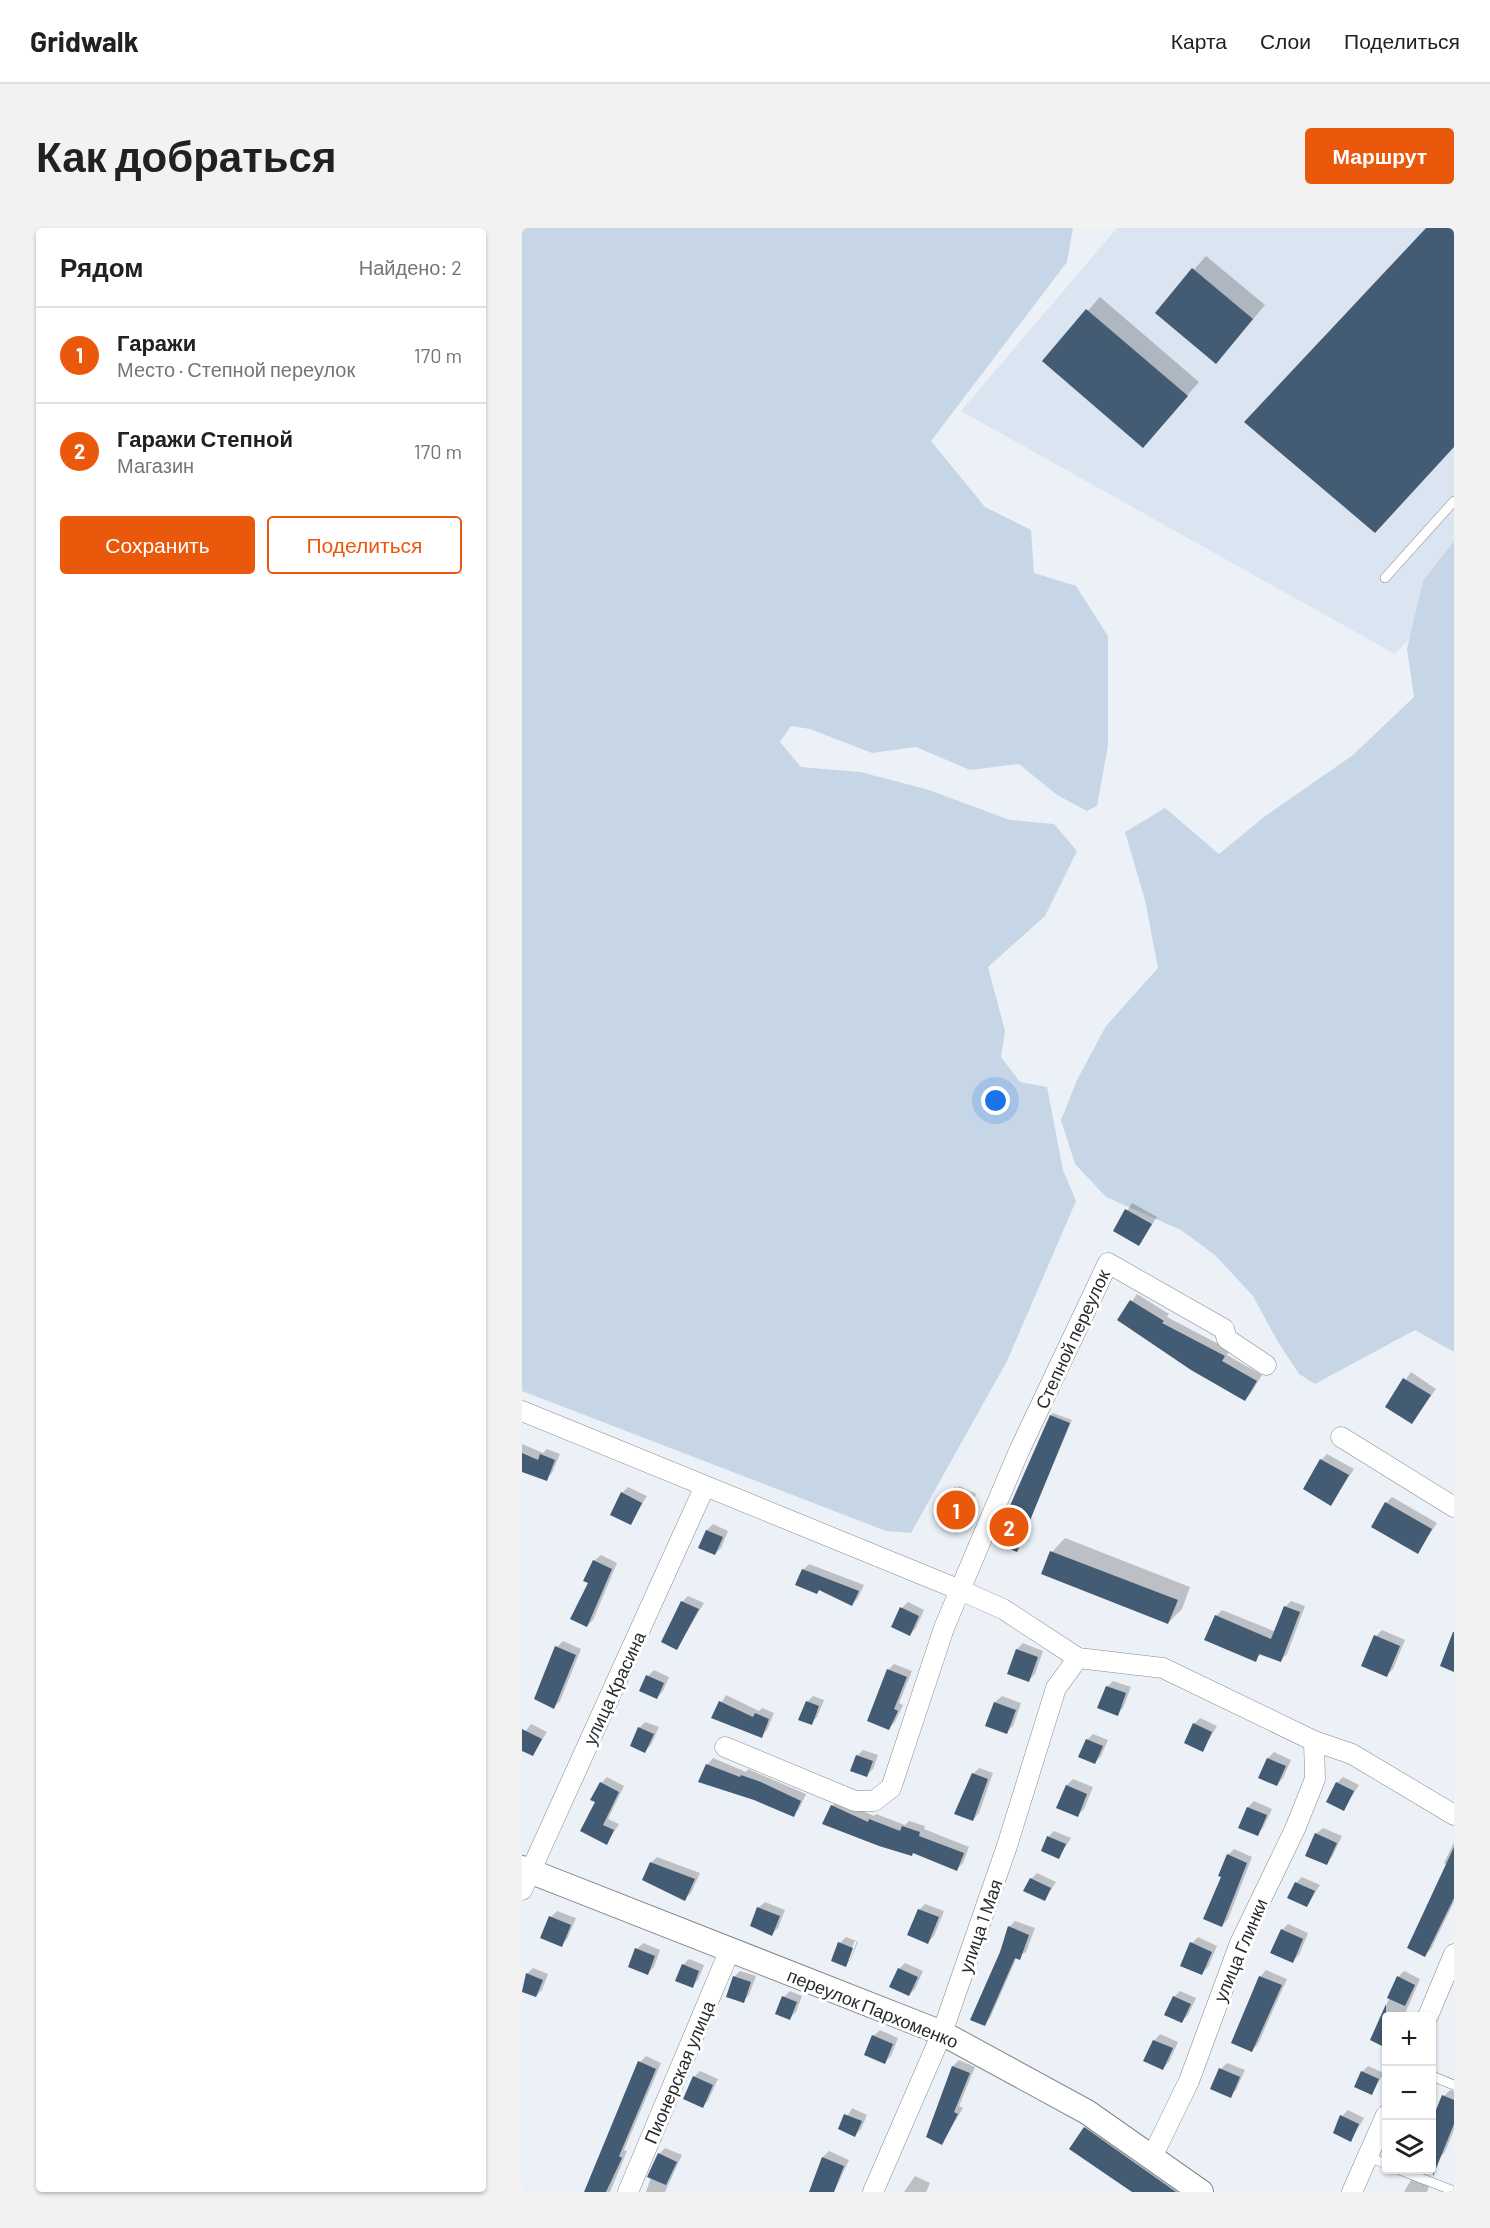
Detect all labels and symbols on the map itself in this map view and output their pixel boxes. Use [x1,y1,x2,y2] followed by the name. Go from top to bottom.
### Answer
[981,1086,1010,1115] your location
[1030,1266,1114,1412] street label: Степной переулок
[936,1488,976,1532] pin: 1
[990,1504,1028,1550] pin: 2
[578,1627,650,1748] street label: улица Красина
[954,1876,1006,1976] street label: улица 1 Мая
[1208,1895,1272,2005] street label: улица Глинки
[784,1964,962,2052] street label: переулок Пархоменко
[639,1996,719,2147] street label: Пионерская улица

